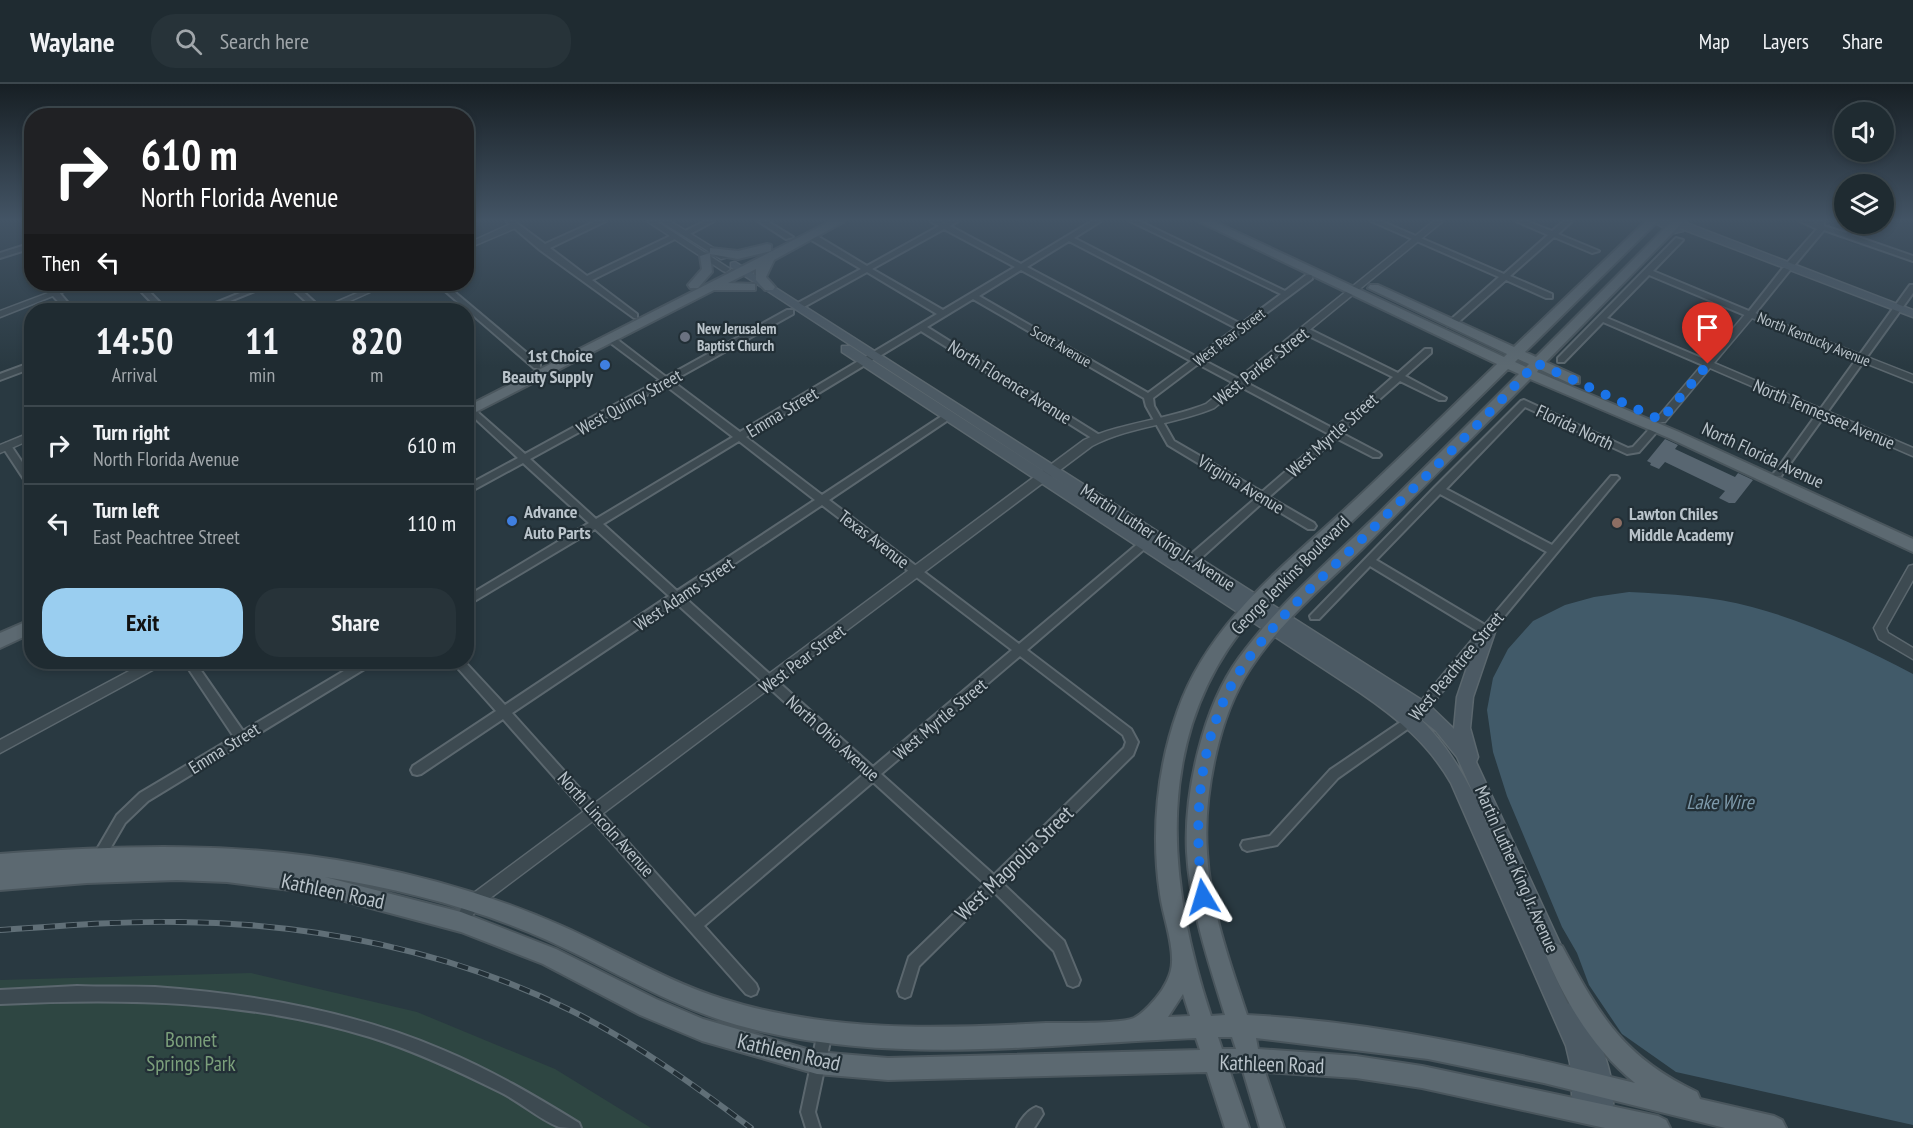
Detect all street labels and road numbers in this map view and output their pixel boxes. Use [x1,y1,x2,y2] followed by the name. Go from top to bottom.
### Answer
[1189,304,1269,370] street label: West Pear Street
[1755,308,1873,370] street label: North Kentucky Avenue
[1027,321,1095,371] street label: Scott Avenue
[1209,322,1313,410] street label: West Parker Street
[944,335,1076,429] street label: North Florence Avenue
[572,364,686,440] street label: West Quincy Street
[1750,374,1898,454] street label: North Tennessee Avenue
[742,382,822,442] street label: Emma Street
[1282,388,1382,482] street label: West Myrtle Street
[1533,399,1617,455] street label: Florida North
[1699,417,1827,493] street label: North Florida Avenue
[1193,449,1288,519] street label: Virginia Avenue
[1076,478,1240,596] street label: Martin Luther King Jr. Avenue
[834,505,914,573] street label: Texas Avenue
[1226,511,1354,639] street label: George Jenkins Boulevard
[630,552,738,636] street label: West Adams Street
[1403,606,1509,725] street label: West Peachtree Street
[754,619,850,699] street label: West Pear Street
[889,673,991,765] street label: West Myrtle Street
[782,690,884,786] street label: North Ohio Avenue
[184,717,264,779] street label: Emma Street
[553,767,659,881] street label: North Lincoln Avenue
[1470,782,1564,956] street label: Martin Luther King Jr. Avenue
[949,800,1079,926] street label: West Magnolia Street
[279,867,387,915] street label: Kathleen Road
[735,1027,843,1077] street label: Kathleen Road
[1219,1049,1325,1079] street label: Kathleen Road

